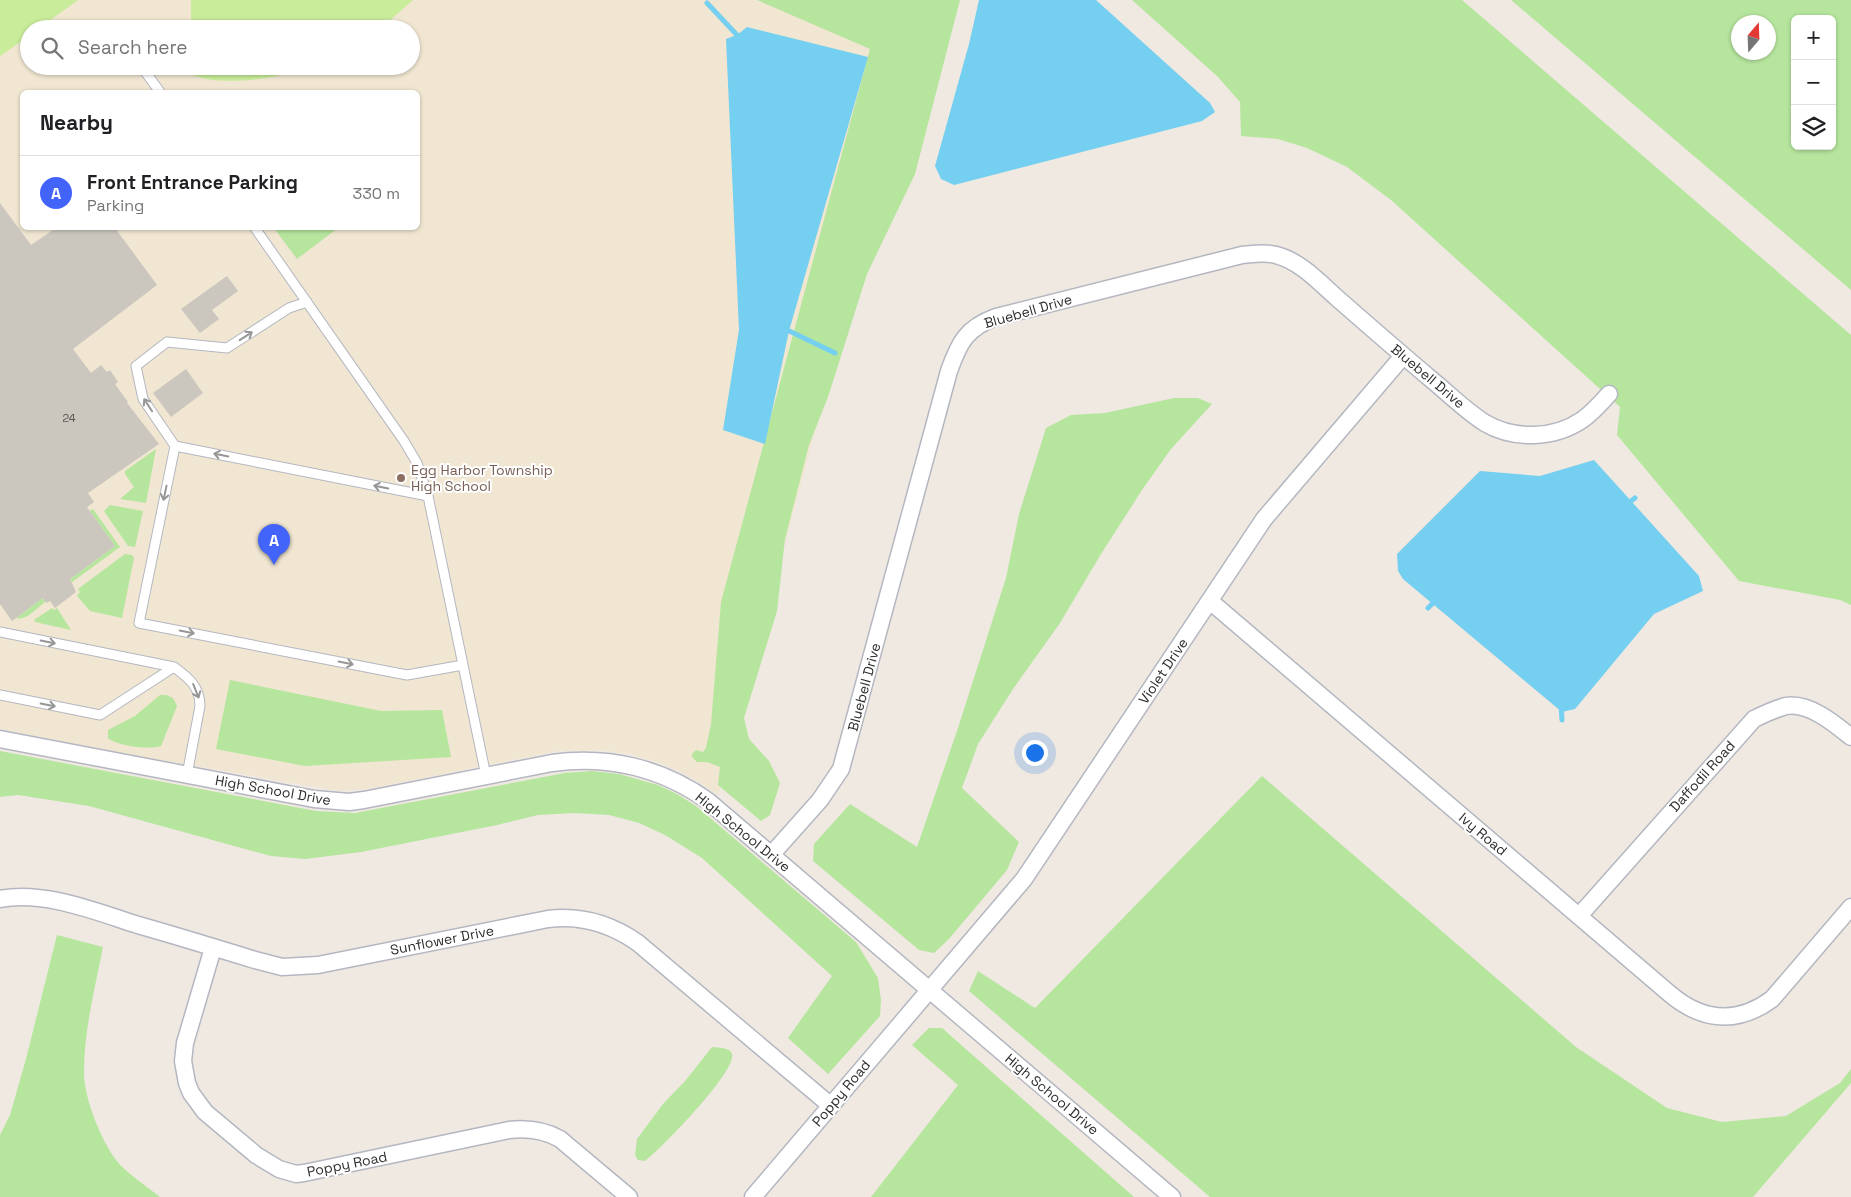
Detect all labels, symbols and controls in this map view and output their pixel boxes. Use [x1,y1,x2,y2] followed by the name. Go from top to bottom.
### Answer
[1731,15,1776,60] north arrow
[1791,15,1836,150] map controls
[1791,15,1836,60] button: +
[20,20,420,75] search box
[38,34,66,62] icon: search
[78,35,188,60] text: Search here
[1791,60,1836,105] button: −
[1791,105,1836,150] button: layers
[40,109,113,136] text: Nearby
[87,170,298,195] text: Front Entrance Parking
[51,183,61,204] text: A
[353,183,400,204] text: 330 m
[87,195,144,216] text: Parking
[982,290,1074,332] street label: Bluebell Drive
[238,331,252,341] one-way arrow
[1387,340,1469,412] street label: Bluebell Drive
[142,398,153,412] one-way arrow
[62,411,76,425] house number: 24
[214,450,230,459] one-way arrow
[411,461,553,495] place label: Egg Harbor Township High School
[395,472,407,484] marker: Egg Harbor Township High School
[373,482,389,491] one-way arrow
[160,485,169,501] one-way arrow
[258,524,290,565] pin: A
[178,628,194,637] one-way arrow
[1134,635,1192,707] street label: Violet Drive
[39,637,55,647] one-way arrow
[844,641,884,733] street label: Bluebell Drive
[338,659,354,669] one-way arrow
[192,683,202,698] one-way arrow
[39,701,55,710] one-way arrow
[1665,737,1739,815] street label: Daffodil Road
[1022,740,1048,766] your location
[214,771,332,809] street label: High School Drive
[692,788,794,876] street label: High School Drive
[1455,809,1511,859] street label: Ivy Road
[389,921,495,959] street label: Sunflower Drive
[1001,1049,1103,1139] street label: High School Drive
[808,1056,874,1130] street label: Poppy Road
[305,1147,389,1181] street label: Poppy Road

